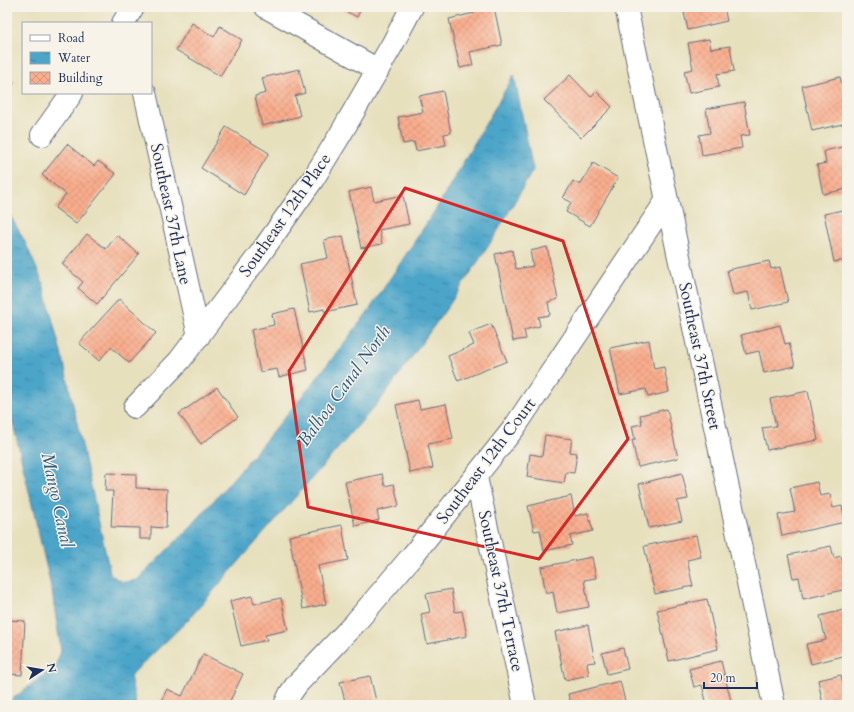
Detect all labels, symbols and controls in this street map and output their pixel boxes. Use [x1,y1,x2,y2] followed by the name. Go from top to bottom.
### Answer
[22,22,152,94] legend
[58,30,85,46] text: Road
[57,50,91,66] text: Water
[58,70,103,86] text: Building
[145,141,197,287] street label: Southeast 37th Lane
[234,148,336,282] street label: Southeast 12th Place
[673,280,727,432] street label: Southeast 37th Street
[292,320,397,451] water label: Balboa Canal North
[431,393,541,529] street label: Southeast 12th Court
[35,450,79,551] water label: Mango Canal
[473,508,529,674] street label: Southeast 37th Terrace
[22,650,62,690] north arrow
[43,662,60,675] text: N
[704,664,757,690] scale bar
[710,670,737,686] text: 20 m

